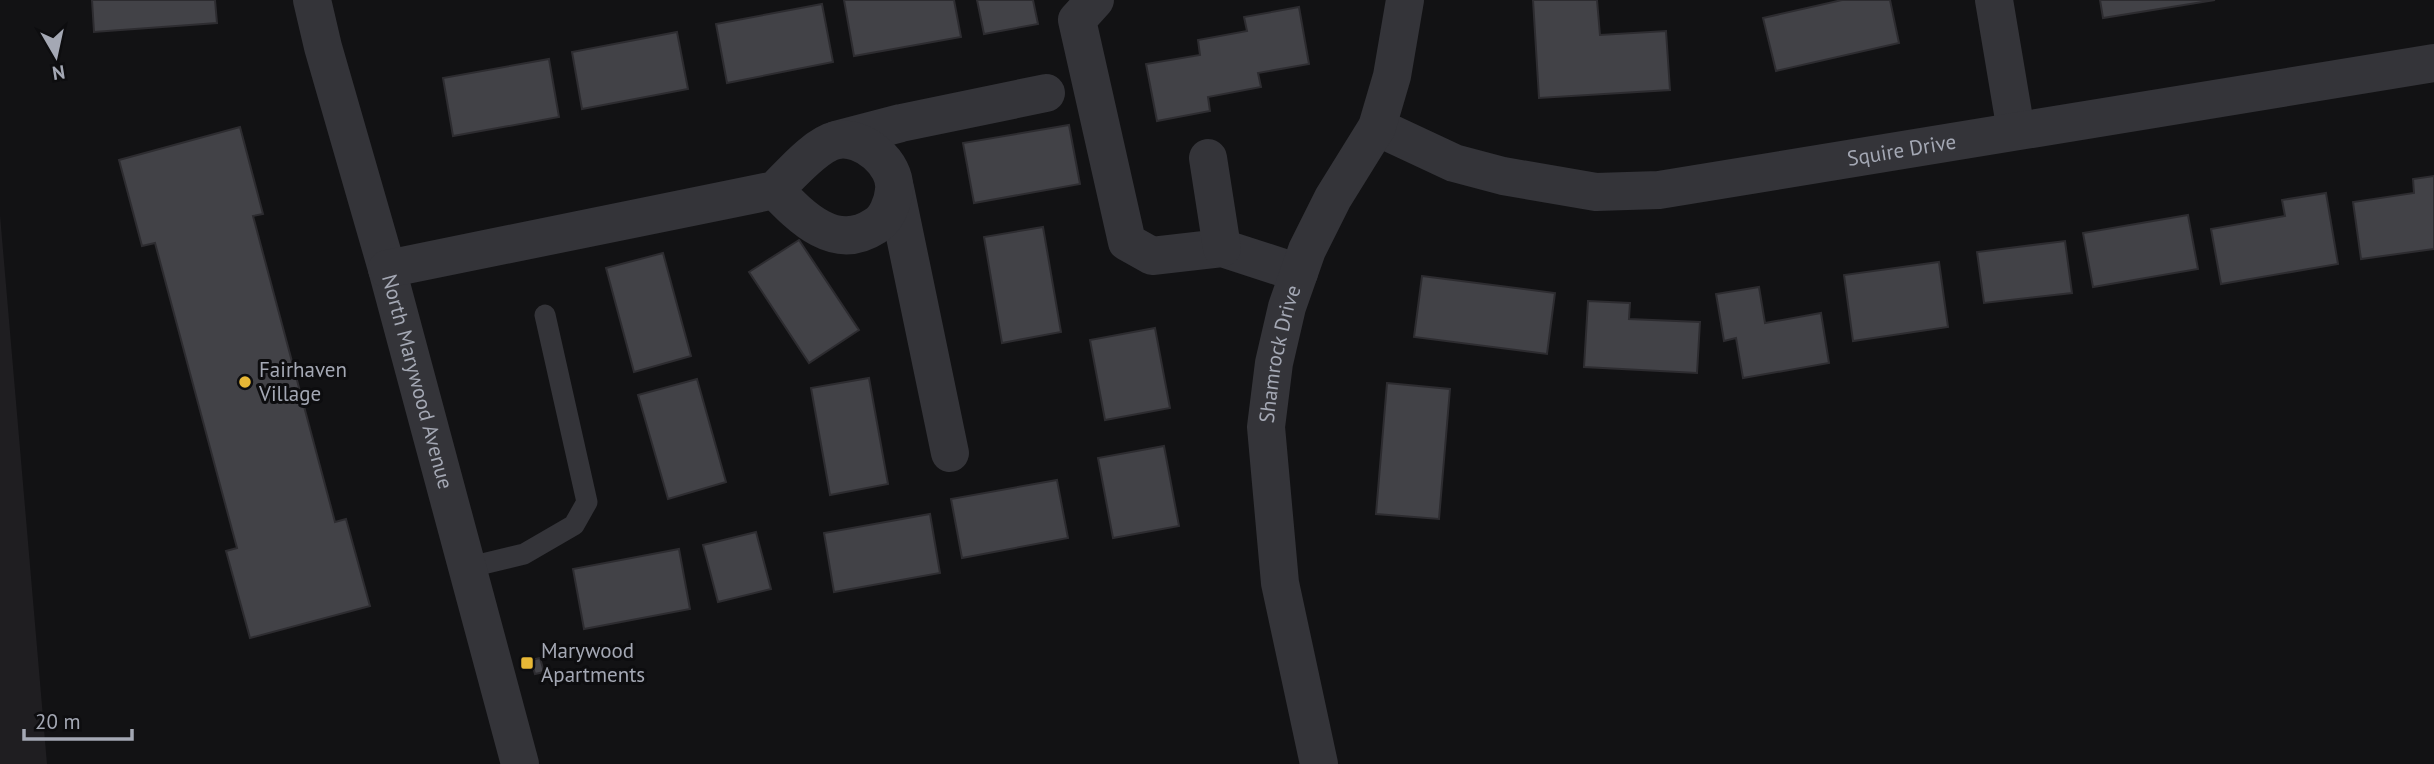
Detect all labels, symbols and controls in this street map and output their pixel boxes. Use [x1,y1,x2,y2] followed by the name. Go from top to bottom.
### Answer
[21,21,91,91] north arrow
[51,60,67,86] text: N
[1845,128,1958,172] street label: Squire Drive
[376,271,459,492] street label: North Marywood Avenue
[1253,281,1307,425] street label: Shamrock Drive
[258,356,347,407] place label: Fairhaven Village
[237,374,253,390] marker: Fairhaven Village
[541,637,645,688] place label: Marywood Apartments
[519,655,535,671] marker: Marywood Apartments
[24,698,133,742] scale bar
[35,708,81,735] text: 20 m

